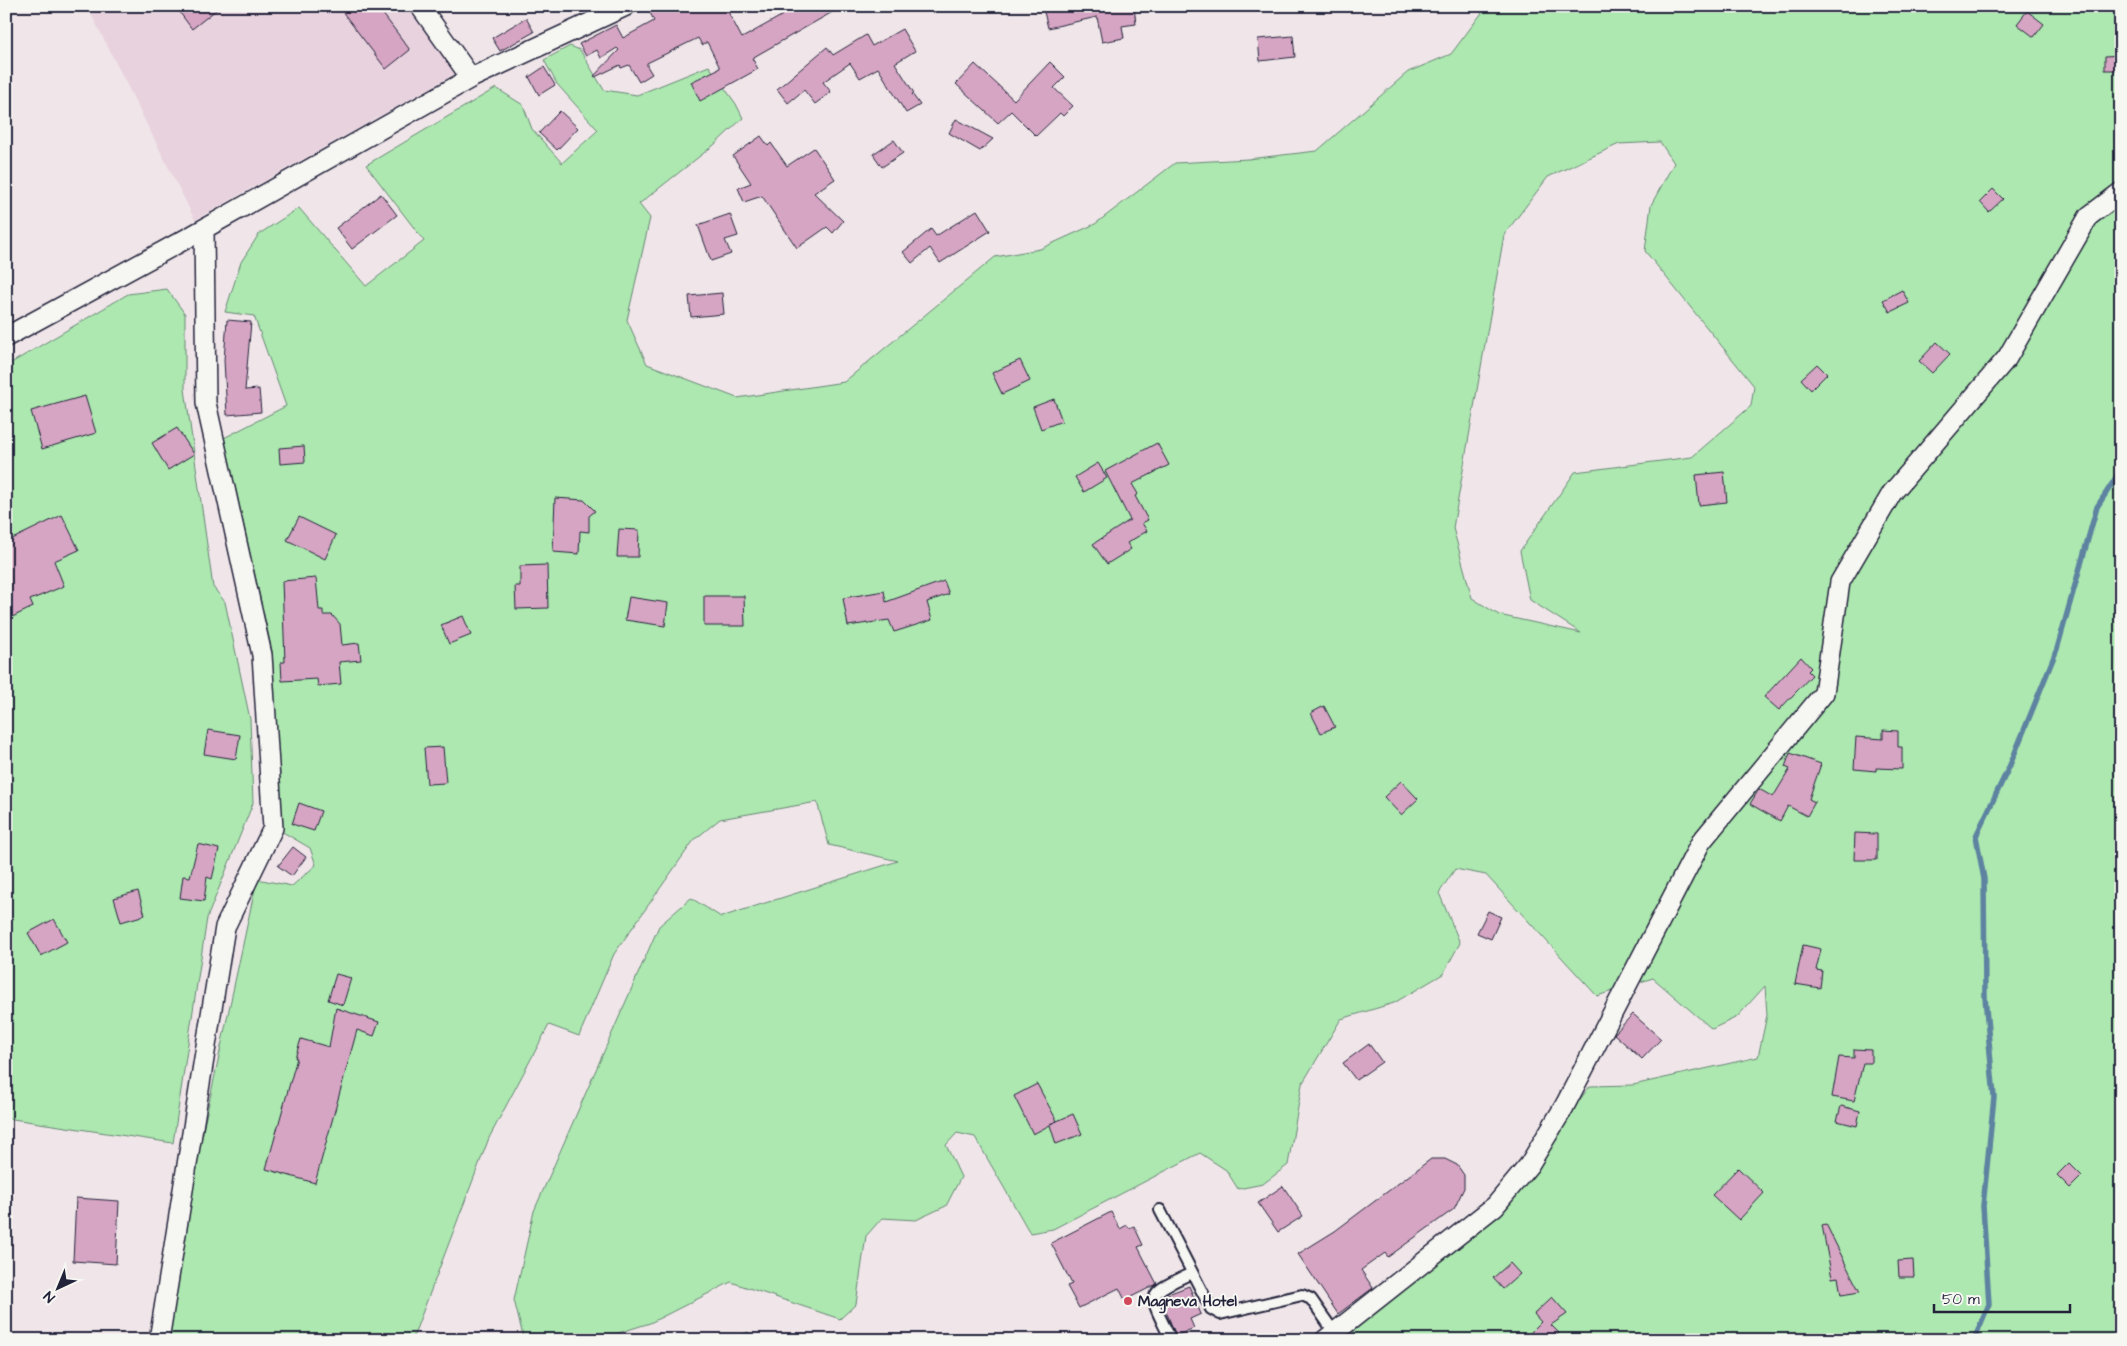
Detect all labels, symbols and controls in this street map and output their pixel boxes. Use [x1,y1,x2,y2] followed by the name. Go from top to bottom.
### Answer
[32,1264,82,1314] north arrow
[1934,1281,2071,1313] scale bar
[39,1286,60,1307] text: N
[1942,1289,1980,1310] text: 50 m
[1138,1291,1238,1314] place label: Magneva Hotel
[1122,1295,1134,1307] marker: Magneva Hotel

